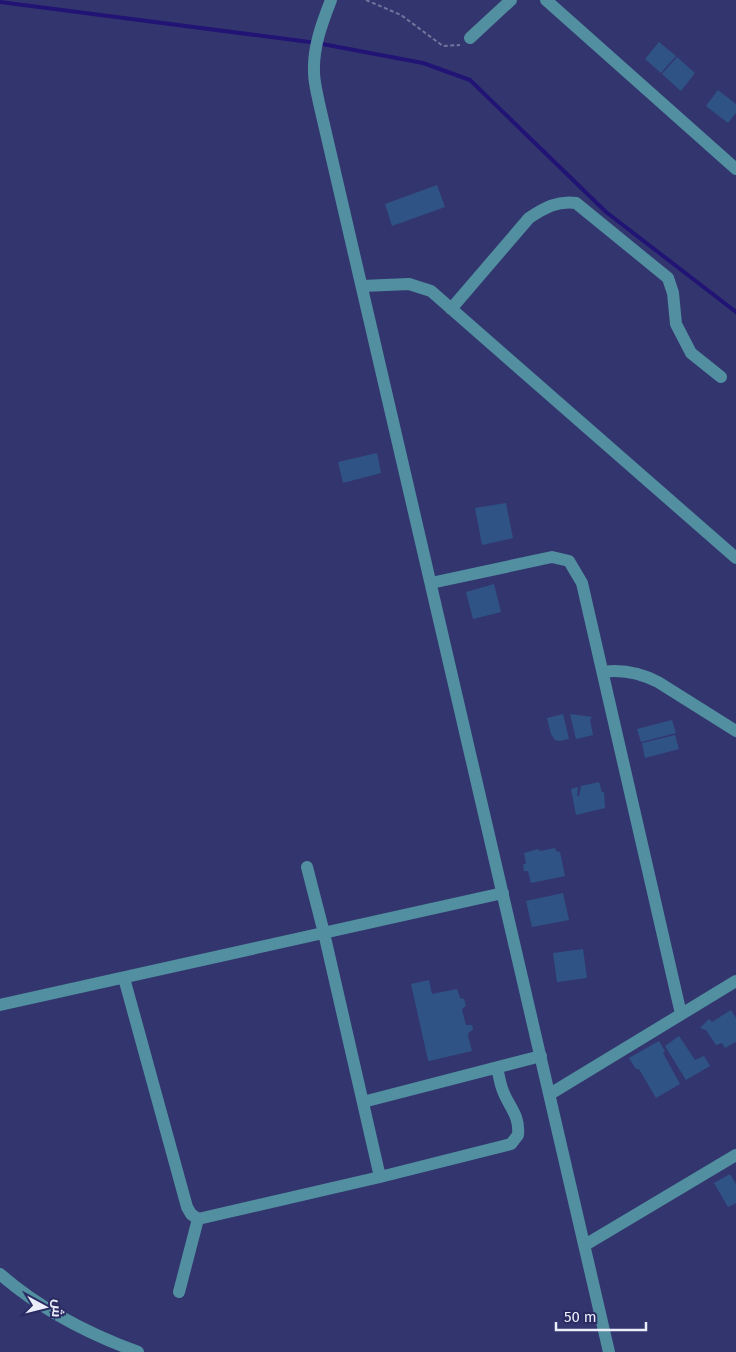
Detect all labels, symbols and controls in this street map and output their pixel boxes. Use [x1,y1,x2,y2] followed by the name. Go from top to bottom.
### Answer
[20,1282,70,1332] north arrow
[48,1299,67,1319] text: ش
[556,1300,646,1332] scale bar
[564,1308,597,1326] text: 50 m

